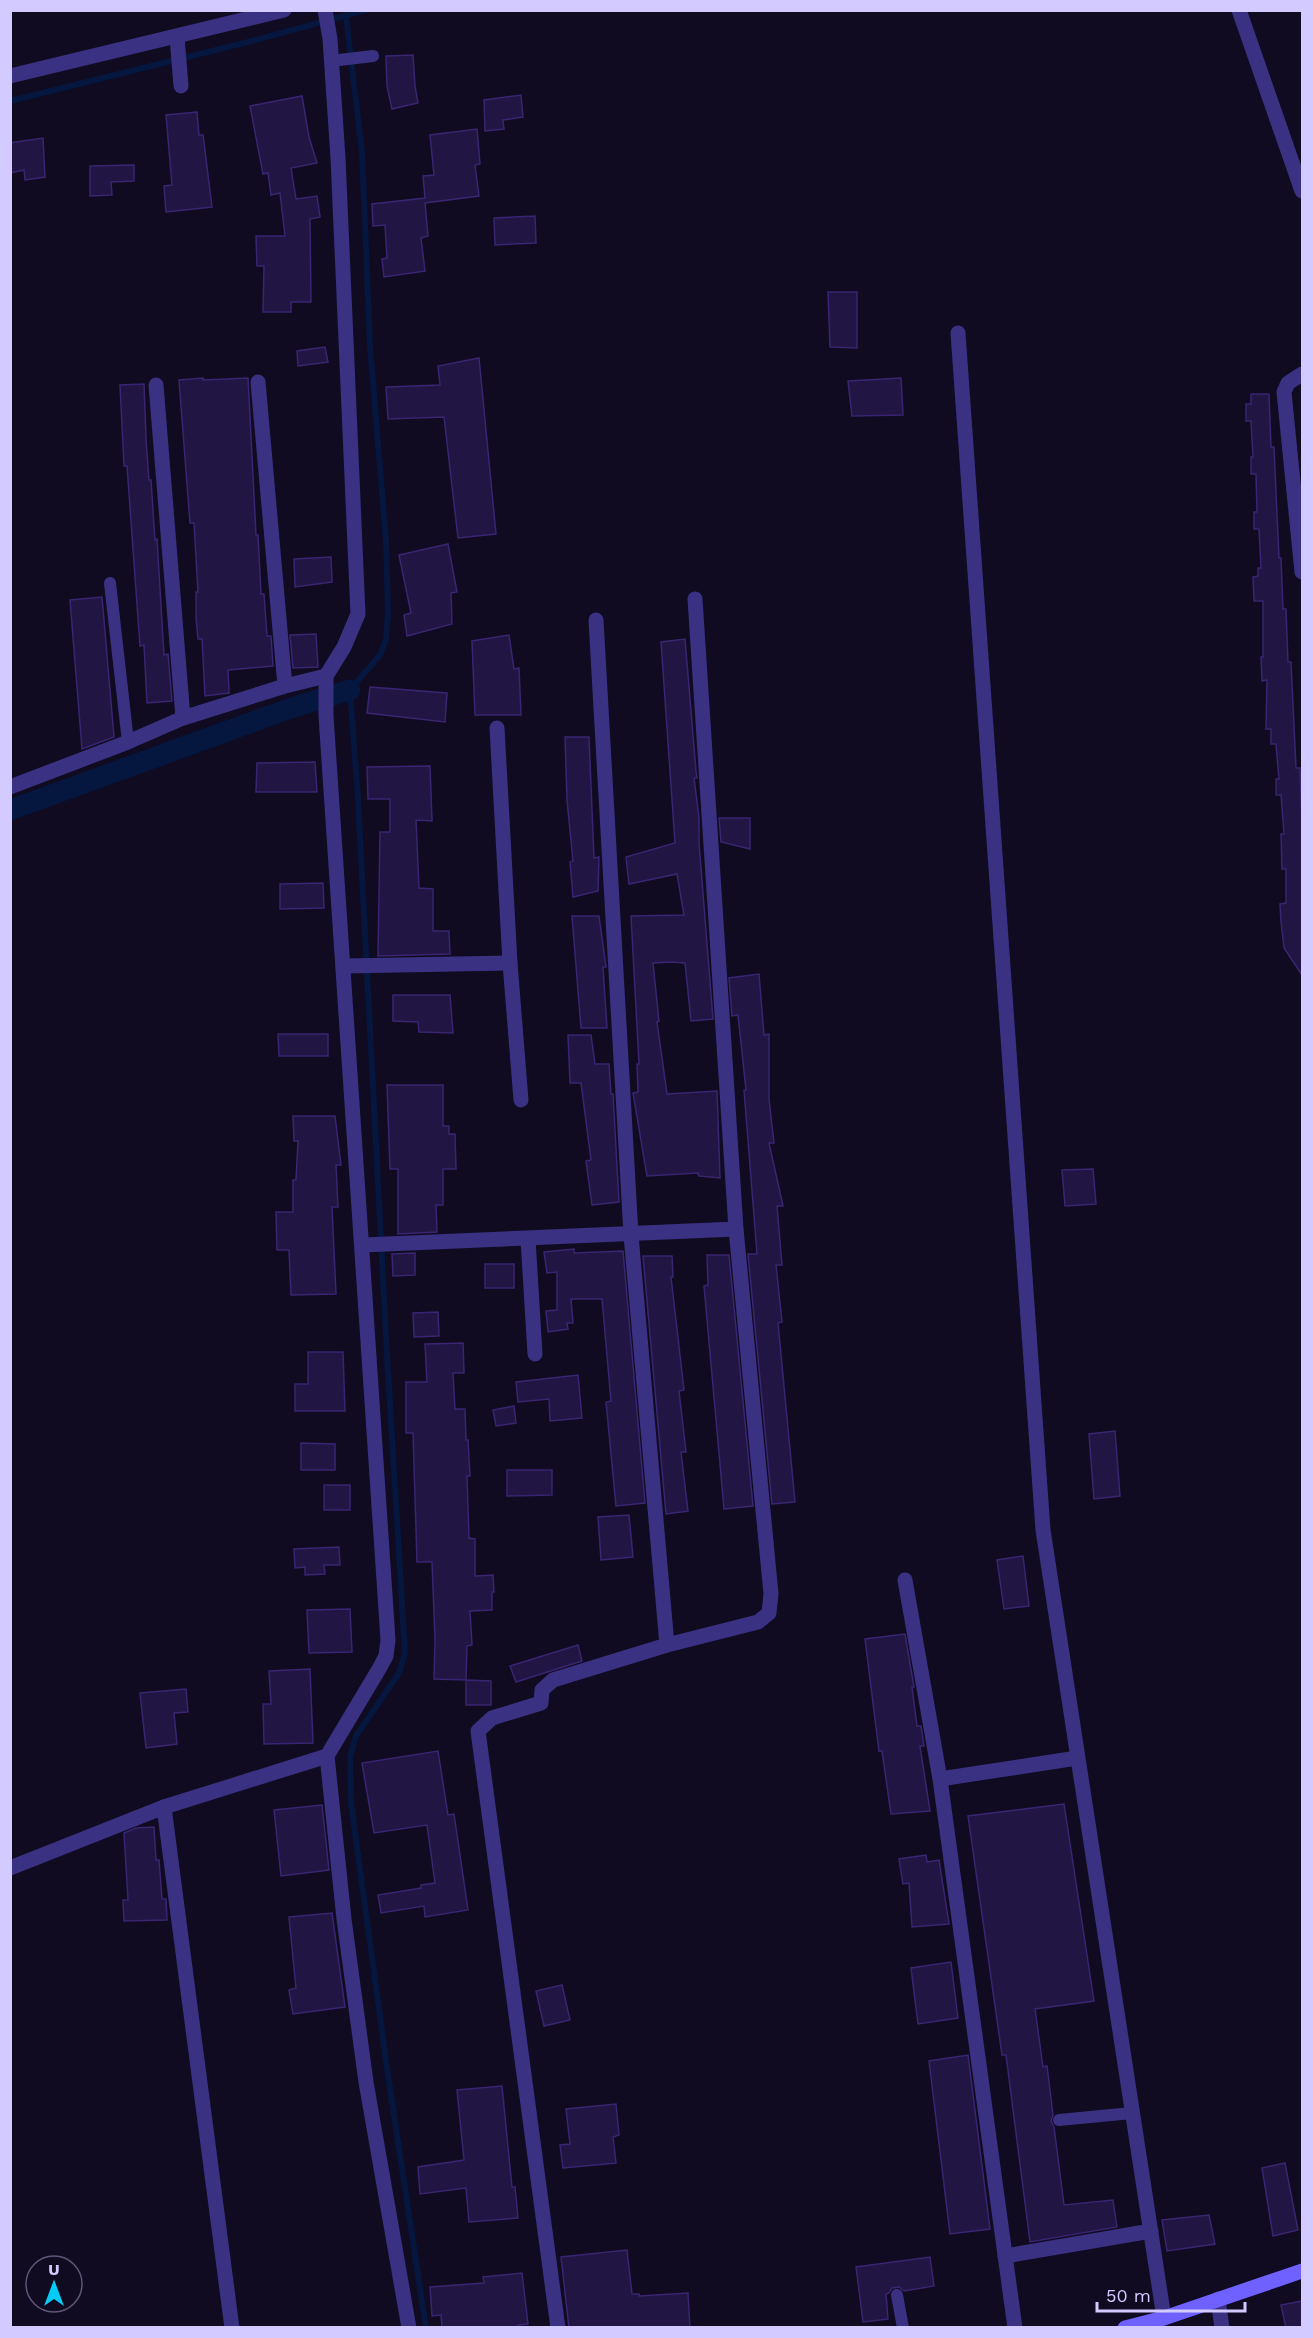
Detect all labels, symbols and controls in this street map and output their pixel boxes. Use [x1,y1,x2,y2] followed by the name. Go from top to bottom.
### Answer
[24,2254,84,2314] north arrow
[48,2260,60,2279] text: U
[1097,2275,1246,2313] scale bar
[1106,2285,1151,2306] text: 50 m

